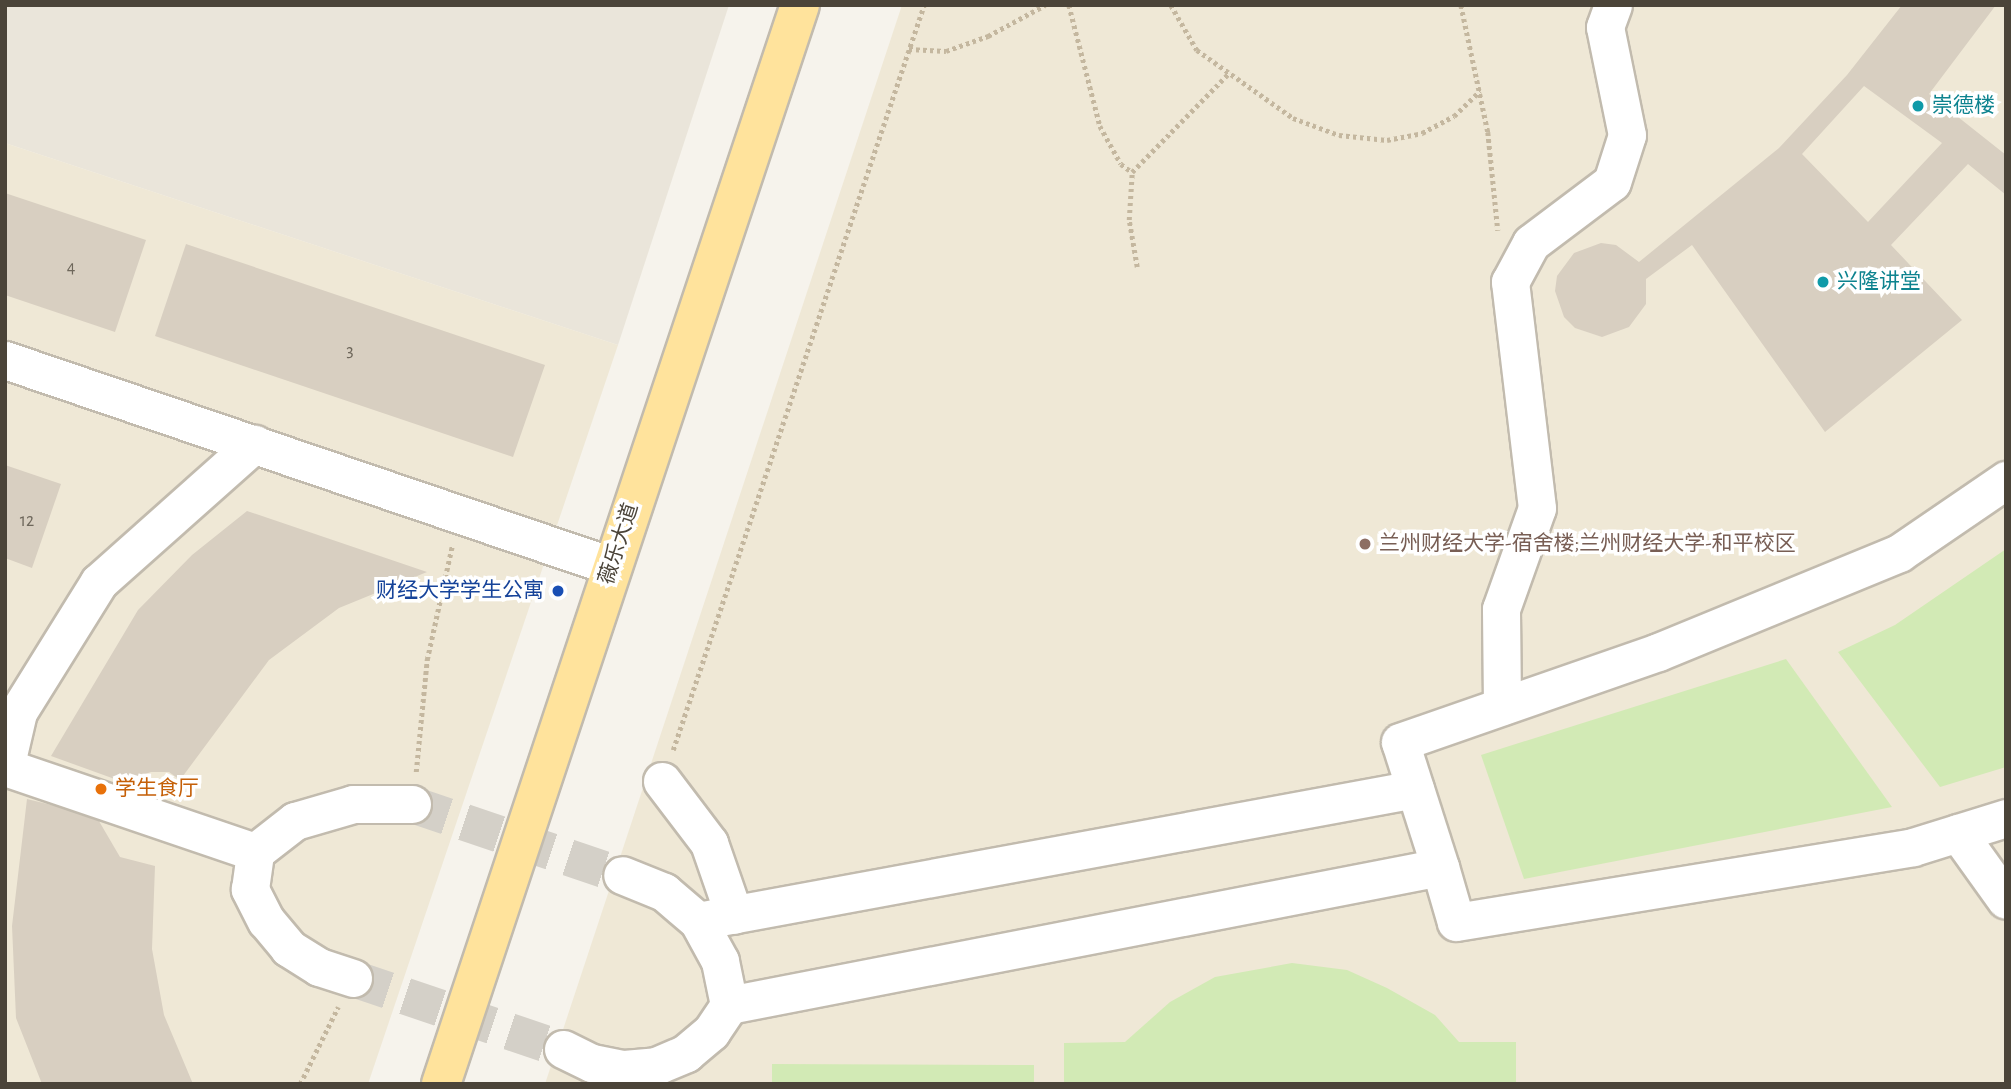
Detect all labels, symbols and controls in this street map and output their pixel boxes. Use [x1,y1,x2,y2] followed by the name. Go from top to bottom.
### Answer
[1932,93,1995,119] place label: 崇德楼
[1910,98,1926,114] marker: 崇德楼
[67,257,75,279] house number: 4
[1837,269,1921,295] place label: 兴隆讲堂
[1815,274,1831,290] marker: 兴隆讲堂
[346,340,354,362] house number: 3
[594,500,644,588] street label: 薇乐大道
[20,510,34,532] house number: 12
[1379,531,1796,557] place label: 兰州财经大学-宿舍楼;兰州财经大学-和平校区
[1357,536,1373,552] marker: 兰州财经大学-宿舍楼;兰州财经大学-和平校区
[376,578,544,604] place label: 财经大学学生公寓
[550,583,566,599] marker: 财经大学学生公寓
[115,776,199,802] place label: 学生食厅
[93,781,109,797] marker: 学生食厅

